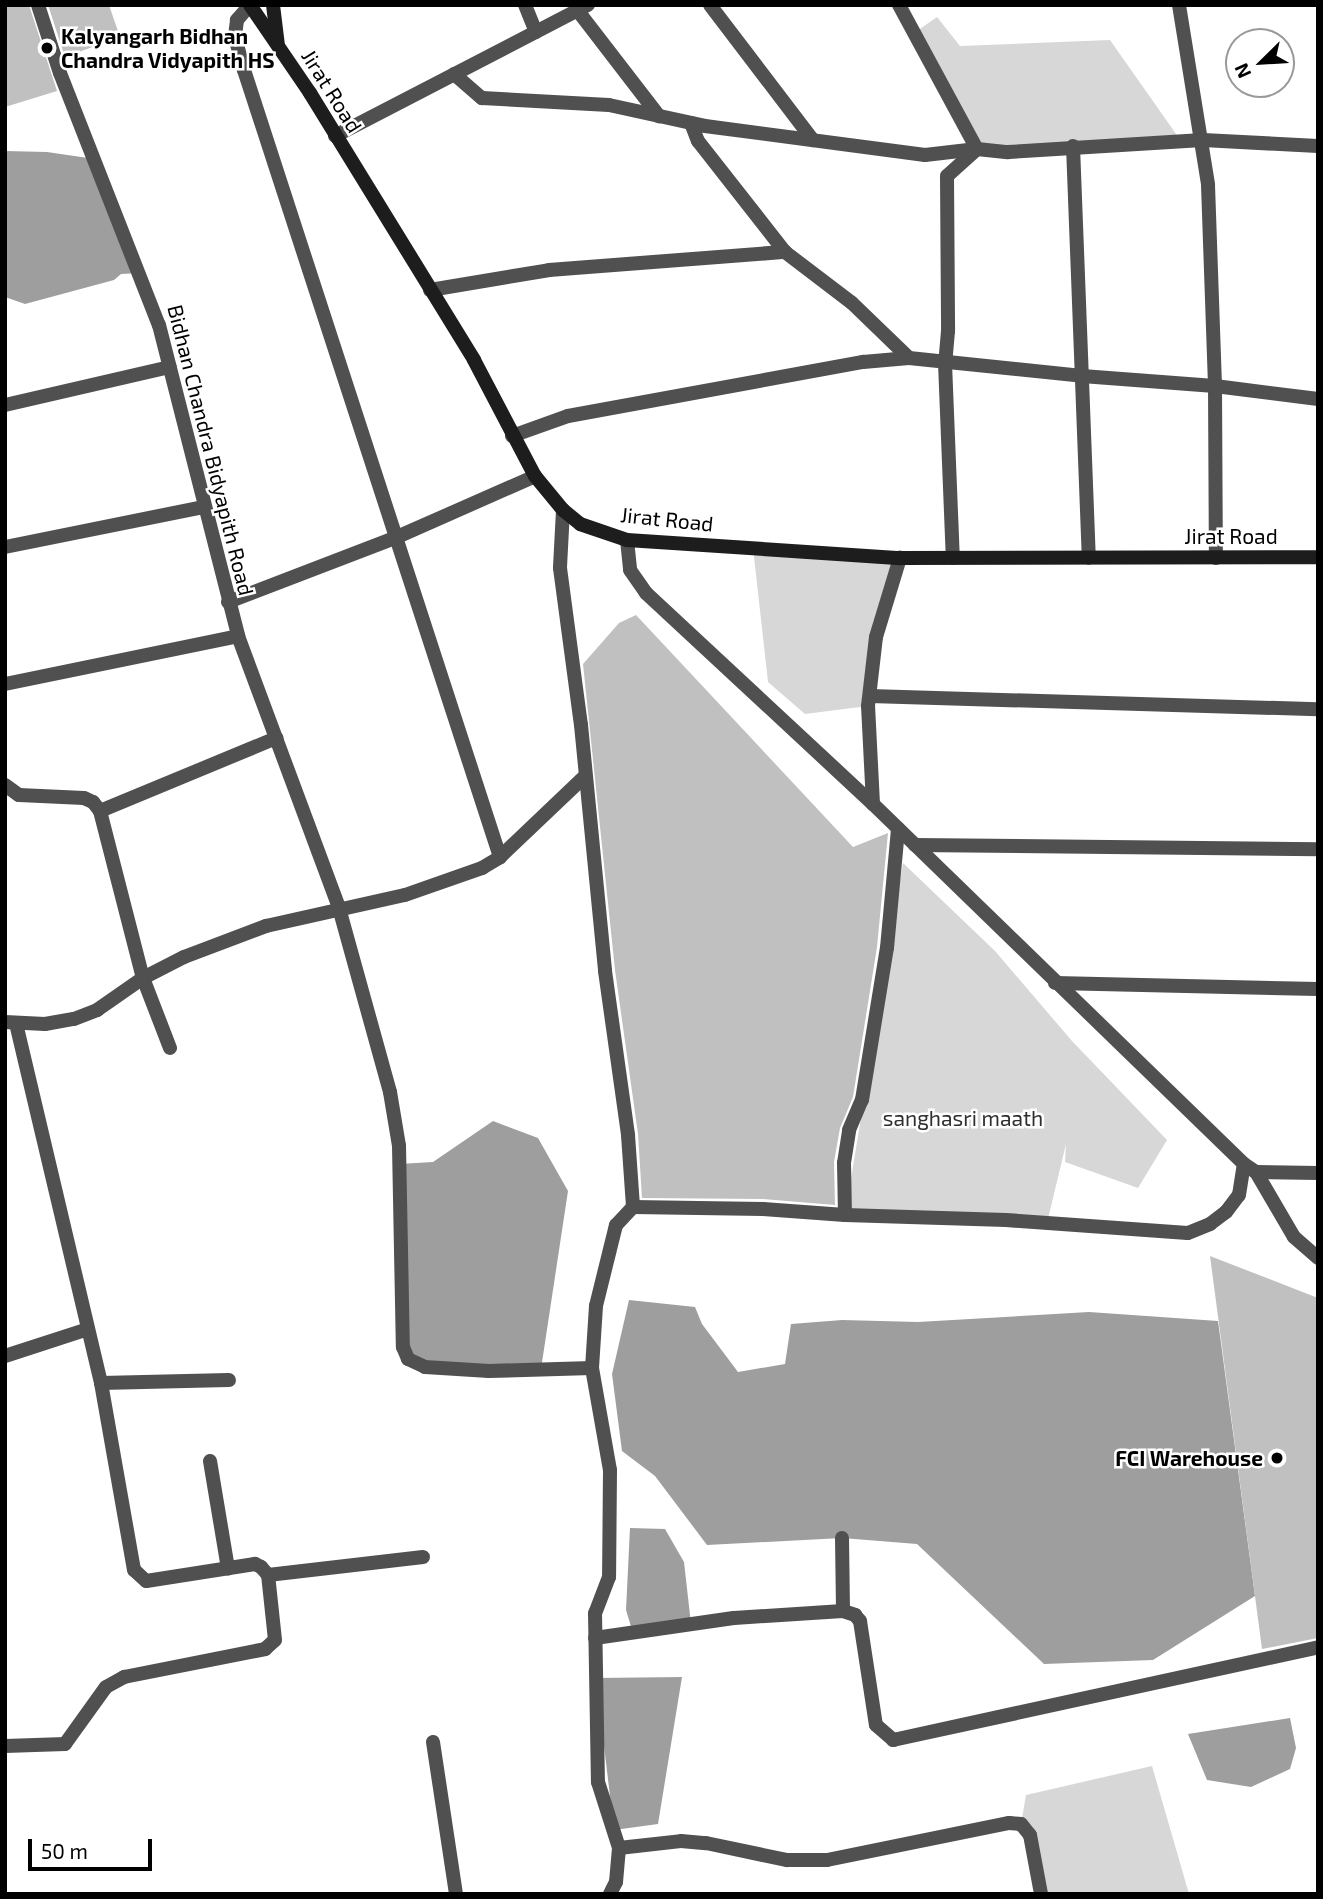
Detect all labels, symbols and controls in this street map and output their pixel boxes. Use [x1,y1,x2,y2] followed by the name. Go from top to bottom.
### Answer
[61,23,275,73] place label: Kalyangarh Bidhan Chandra Vidyapith HS
[1225,28,1295,98] north arrow
[39,40,55,56] marker: Kalyangarh Bidhan Chandra Vidyapith HS
[297,45,367,137] street label: Jirat Road
[1229,60,1255,82] text: N
[163,302,259,598] street label: Bidhan Chandra Bidyapith Road
[619,502,715,536] street label: Jirat Road
[1184,523,1278,549] street label: Jirat Road
[883,1105,1043,1131] park label: sanghasri maath
[1115,1445,1263,1471] place label: FCI Warehouse
[1269,1450,1285,1466] marker: FCI Warehouse
[32,1826,156,1870] scale bar
[41,1838,88,1863] text: 50 m

